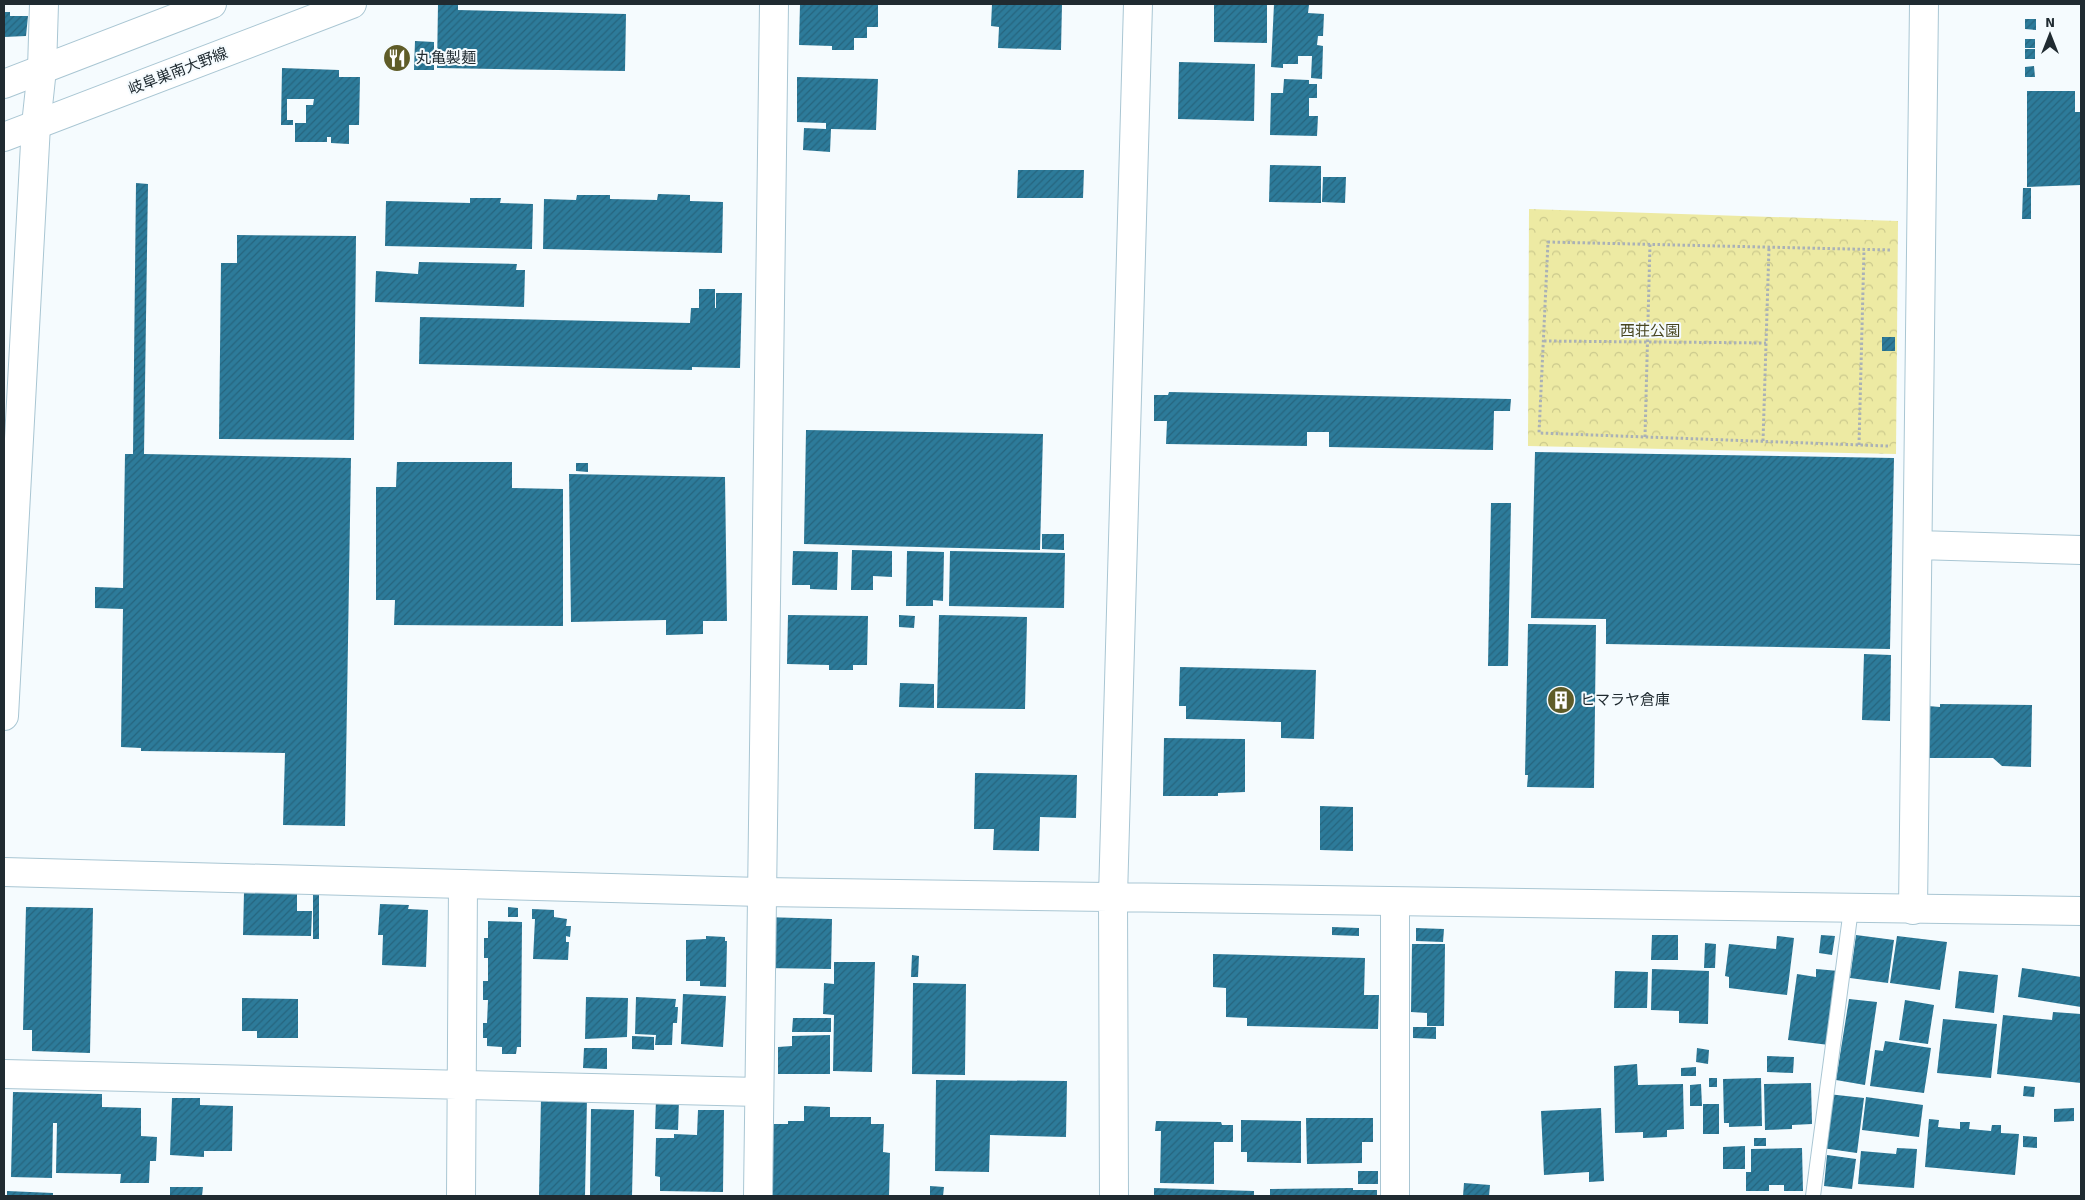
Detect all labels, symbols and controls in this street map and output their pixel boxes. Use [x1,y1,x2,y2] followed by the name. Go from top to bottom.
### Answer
[2025,10,2075,60] north arrow
[2045,14,2055,31] text: N
[382,43,412,73] restaurant icon: 丸亀製麺
[126,44,230,98] street label: 岐阜巣南大野線
[416,49,476,67] place label: 丸亀製麺
[1620,322,1680,340] park label: 西荘公園
[1546,685,1576,715] building icon: ヒマラヤ倉庫
[1580,691,1670,709] place label: ヒマラヤ倉庫

